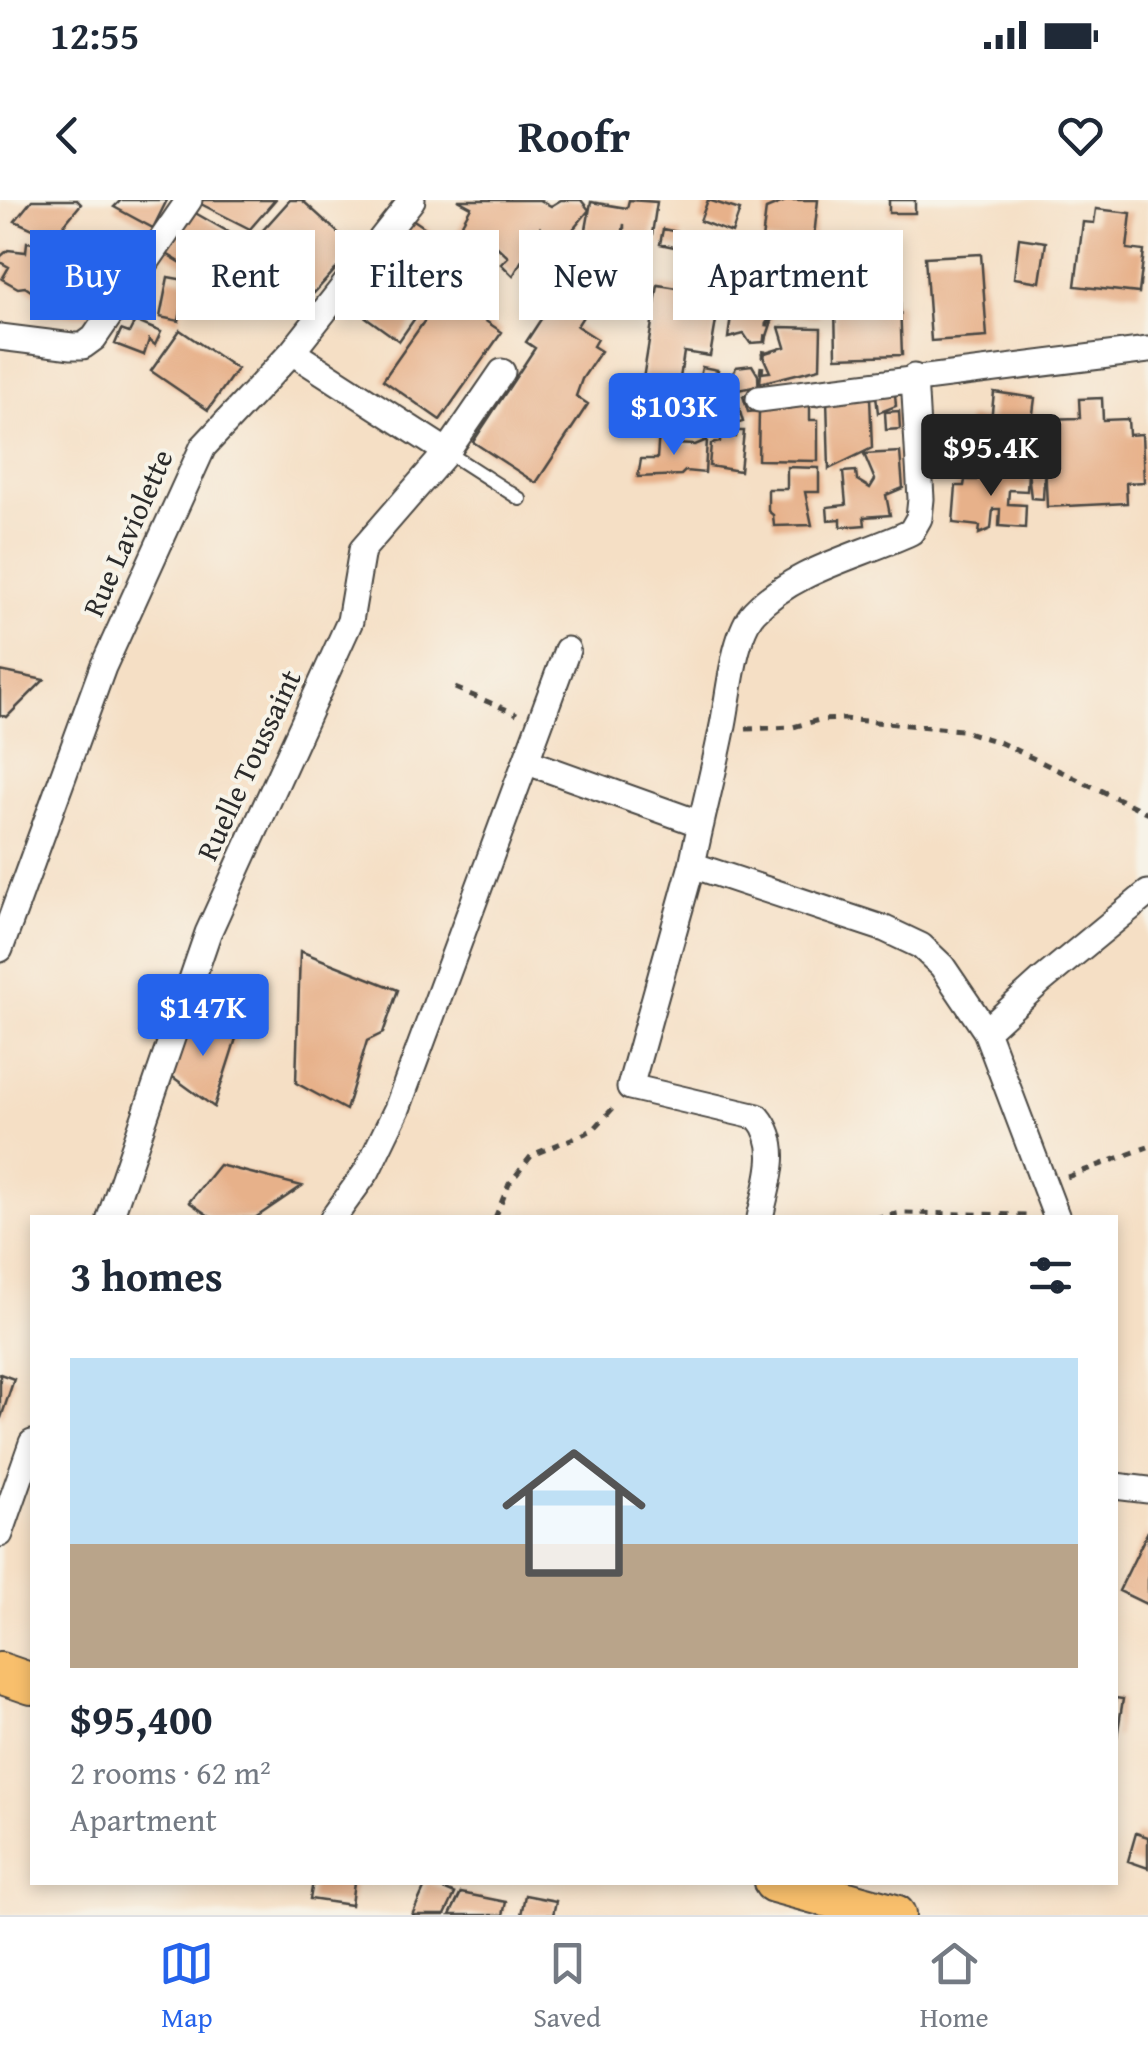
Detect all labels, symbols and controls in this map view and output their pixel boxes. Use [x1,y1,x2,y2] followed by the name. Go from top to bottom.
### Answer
[50,7,140,63] text: 12:55
[518,103,630,168] text: Roofr
[40,108,95,163] icon: back
[1053,108,1108,163] icon: heart
[30,230,156,320] chip: Buy
[176,230,315,320] chip: Rent
[335,230,499,320] chip: Filters
[519,230,653,320] chip: New
[673,230,903,320] chip: Apartment
[604,373,744,458] pin: $103K
[631,382,717,429] text: $103K
[910,414,1072,499] pin: $95.4K
[943,423,1039,470] text: $95.4K
[71,442,184,623] street label: Rue Laviolette
[185,661,312,867] street label: Ruelle Toussaint
[133,974,273,1059] pin: $147K
[160,983,246,1030] text: $147K
[70,1245,223,1306] text: 3 homes
[1023,1248,1078,1303] icon: filters
[484,1423,664,1603] icon: home
[70,1688,212,1749] text: $95,400
[70,1749,271,1796] text: 2 rooms · 62 m²
[70,1796,217,1843] text: Apartment
[159,1936,214,2037] tab: Map
[533,1936,601,2037] tab: Saved
[920,1936,989,2037] tab: Home

